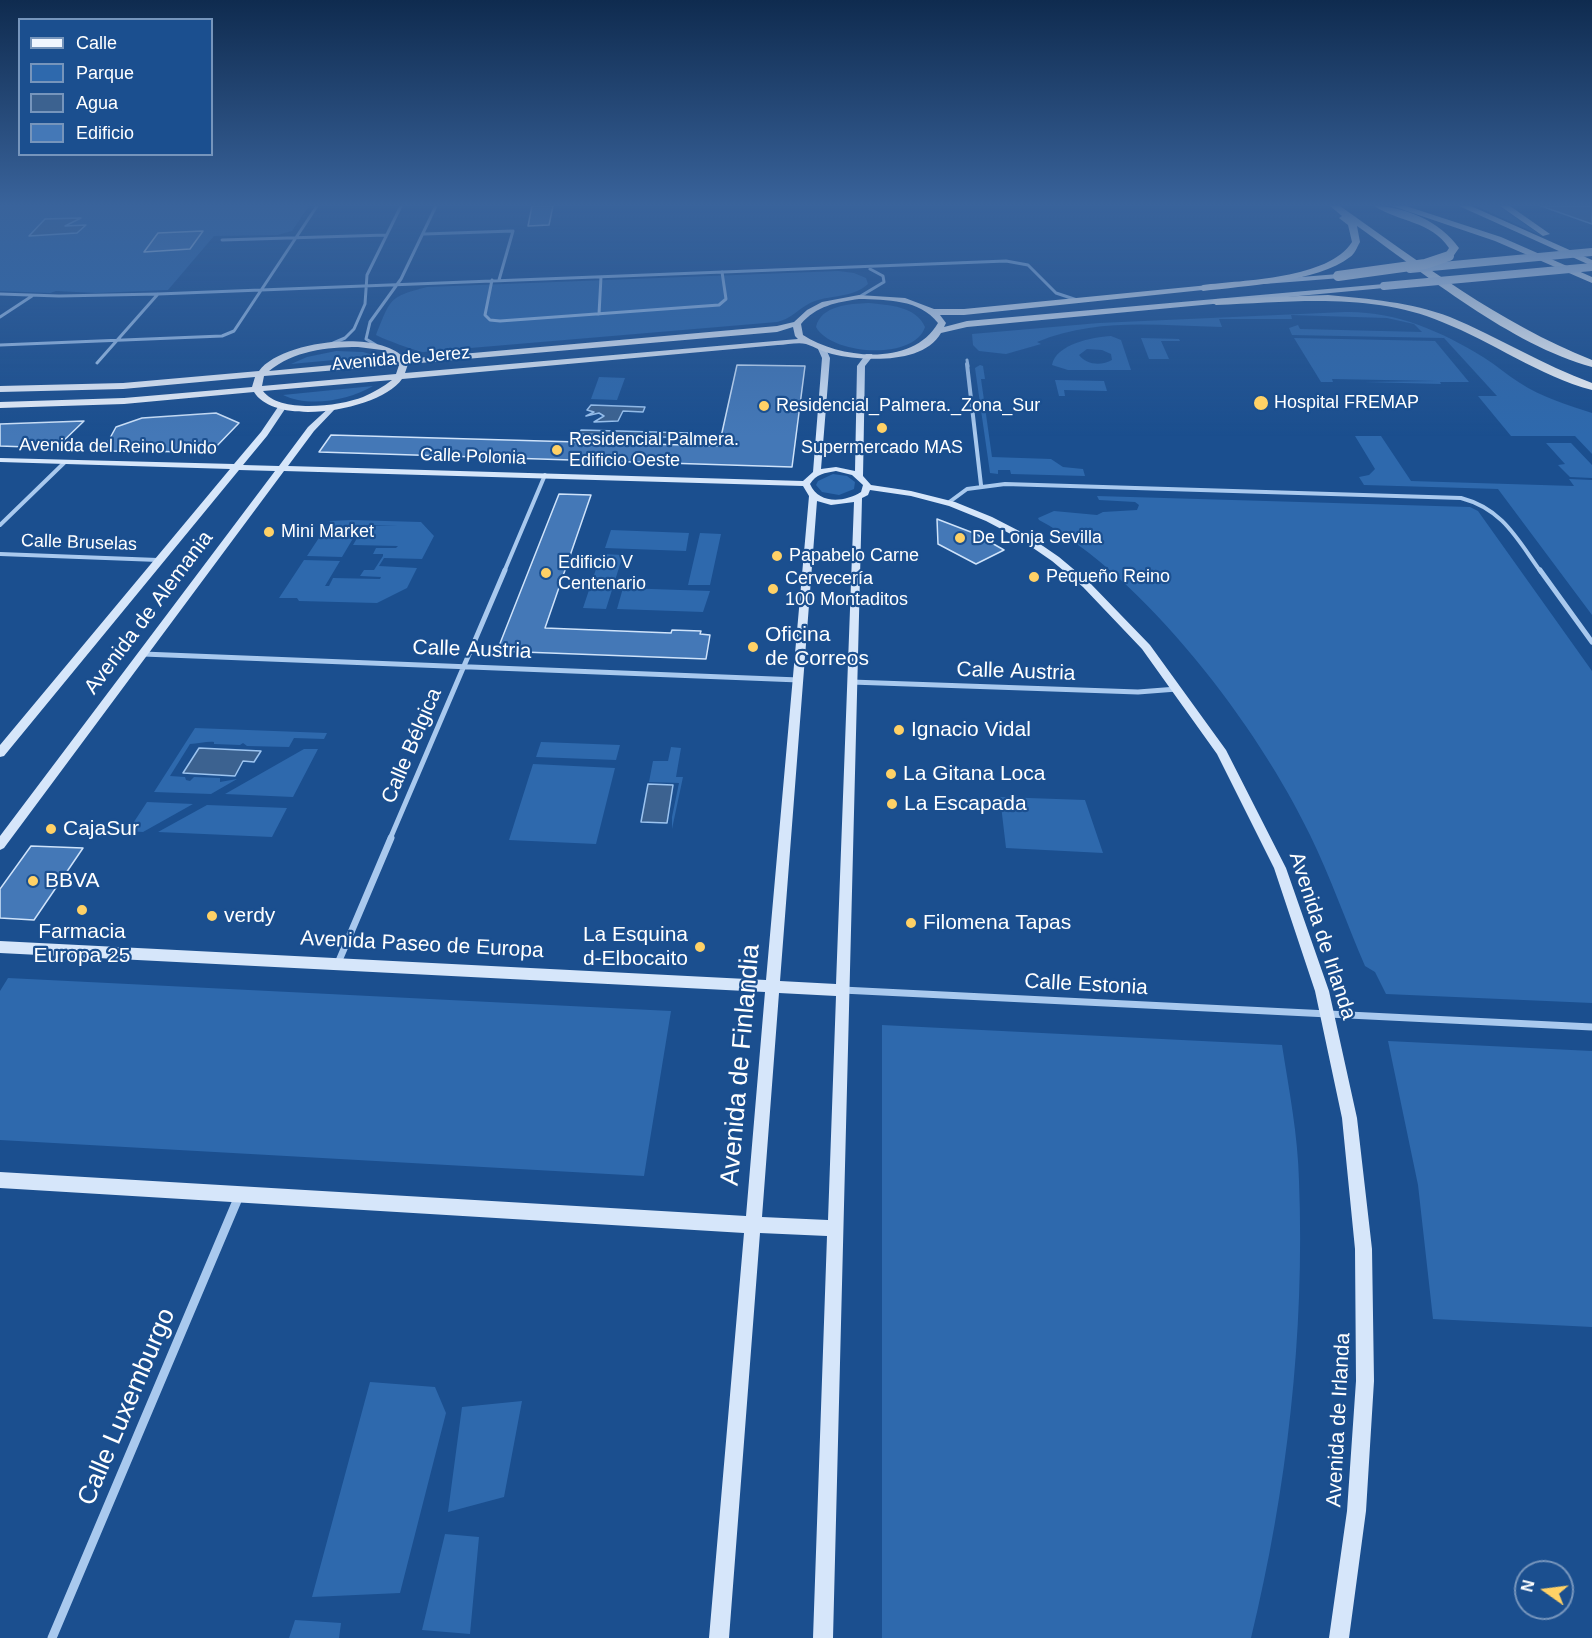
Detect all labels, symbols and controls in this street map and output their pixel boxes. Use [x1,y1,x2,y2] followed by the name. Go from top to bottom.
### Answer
[18,18,213,156] legend
[76,33,117,53] text: Calle
[76,63,134,83] text: Parque
[76,93,118,113] text: Agua
[76,123,134,143] text: Edificio
[331,342,471,376] street label: Avenida de Jerez
[1274,392,1419,414] place label: Hospital FREMAP
[1252,394,1270,412] marker: Hospital FREMAP
[776,395,1040,417] place label: Residencial_Palmera._Zona_Sur
[757,399,771,413] marker: Residencial_Palmera._Zona_Sur
[875,421,889,435] marker: Supermercado MAS
[569,429,739,472] place label: Residencial Palmera. Edificio Oeste
[19,434,217,460] street label: Avenida del Reino Unido
[801,437,963,459] place label: Supermercado MAS
[550,443,564,457] marker: Residencial Palmera. Edificio Oeste
[420,444,526,470] street label: Calle Polonia
[281,521,374,543] place label: Mini Market
[262,525,276,539] marker: Mini Market
[79,526,219,700] street label: Avenida de Alemania
[972,527,1102,549] place label: De Lonja Sevilla
[21,530,137,556] street label: Calle Bruselas
[953,531,967,545] marker: De Lonja Sevilla
[789,545,919,567] place label: Papabelo Carne
[770,549,784,563] marker: Papabelo Carne
[558,552,646,594] place label: Edificio V Centenario
[539,566,553,580] marker: Edificio V Centenario
[1046,566,1170,588] place label: Pequeño Reino
[785,568,908,610] place label: Cervecería 100 Montaditos
[1027,570,1041,584] marker: Pequeño Reino
[766,582,780,596] marker: Cervecería 100 Montaditos
[765,622,869,672] place label: Oficina de Correos
[412,635,532,665] street label: Calle Austria
[746,640,760,654] marker: Oficina de Correos
[956,657,1076,687] street label: Calle Austria
[376,685,448,807] street label: Calle Bélgica
[911,717,1031,743] place label: Ignacio Vidal
[892,723,906,737] marker: Ignacio Vidal
[903,761,1045,787] place label: La Gitana Loca
[884,767,898,781] marker: La Gitana Loca
[904,791,1027,817] place label: La Escapada
[885,797,899,811] marker: La Escapada
[63,816,139,842] place label: CajaSur
[44,822,58,836] marker: CajaSur
[1283,849,1361,1023] street label: Avenida de Irlanda
[45,868,99,894] place label: BBVA
[26,874,40,888] marker: BBVA
[75,903,89,917] marker: Farmacia Europa 25
[224,903,275,929] place label: verdy
[205,909,219,923] marker: verdy
[923,910,1071,936] place label: Filomena Tapas
[904,916,918,930] marker: Filomena Tapas
[34,919,130,969] place label: Farmacia Europa 25
[583,922,688,972] place label: La Esquina d-Elbocaito
[300,926,544,964] street label: Avenida Paseo de Europa
[693,940,707,954] marker: La Esquina d-Elbocaito
[715,943,767,1187] street label: Avenida de Finlandia
[1024,969,1148,1001] street label: Calle Estonia
[71,1304,183,1510] street label: Calle Luxemburgo
[1322,1332,1356,1508] street label: Avenida de Irlanda
[1514,1560,1574,1620] north arrow
[1518,1578,1538,1594] text: N

